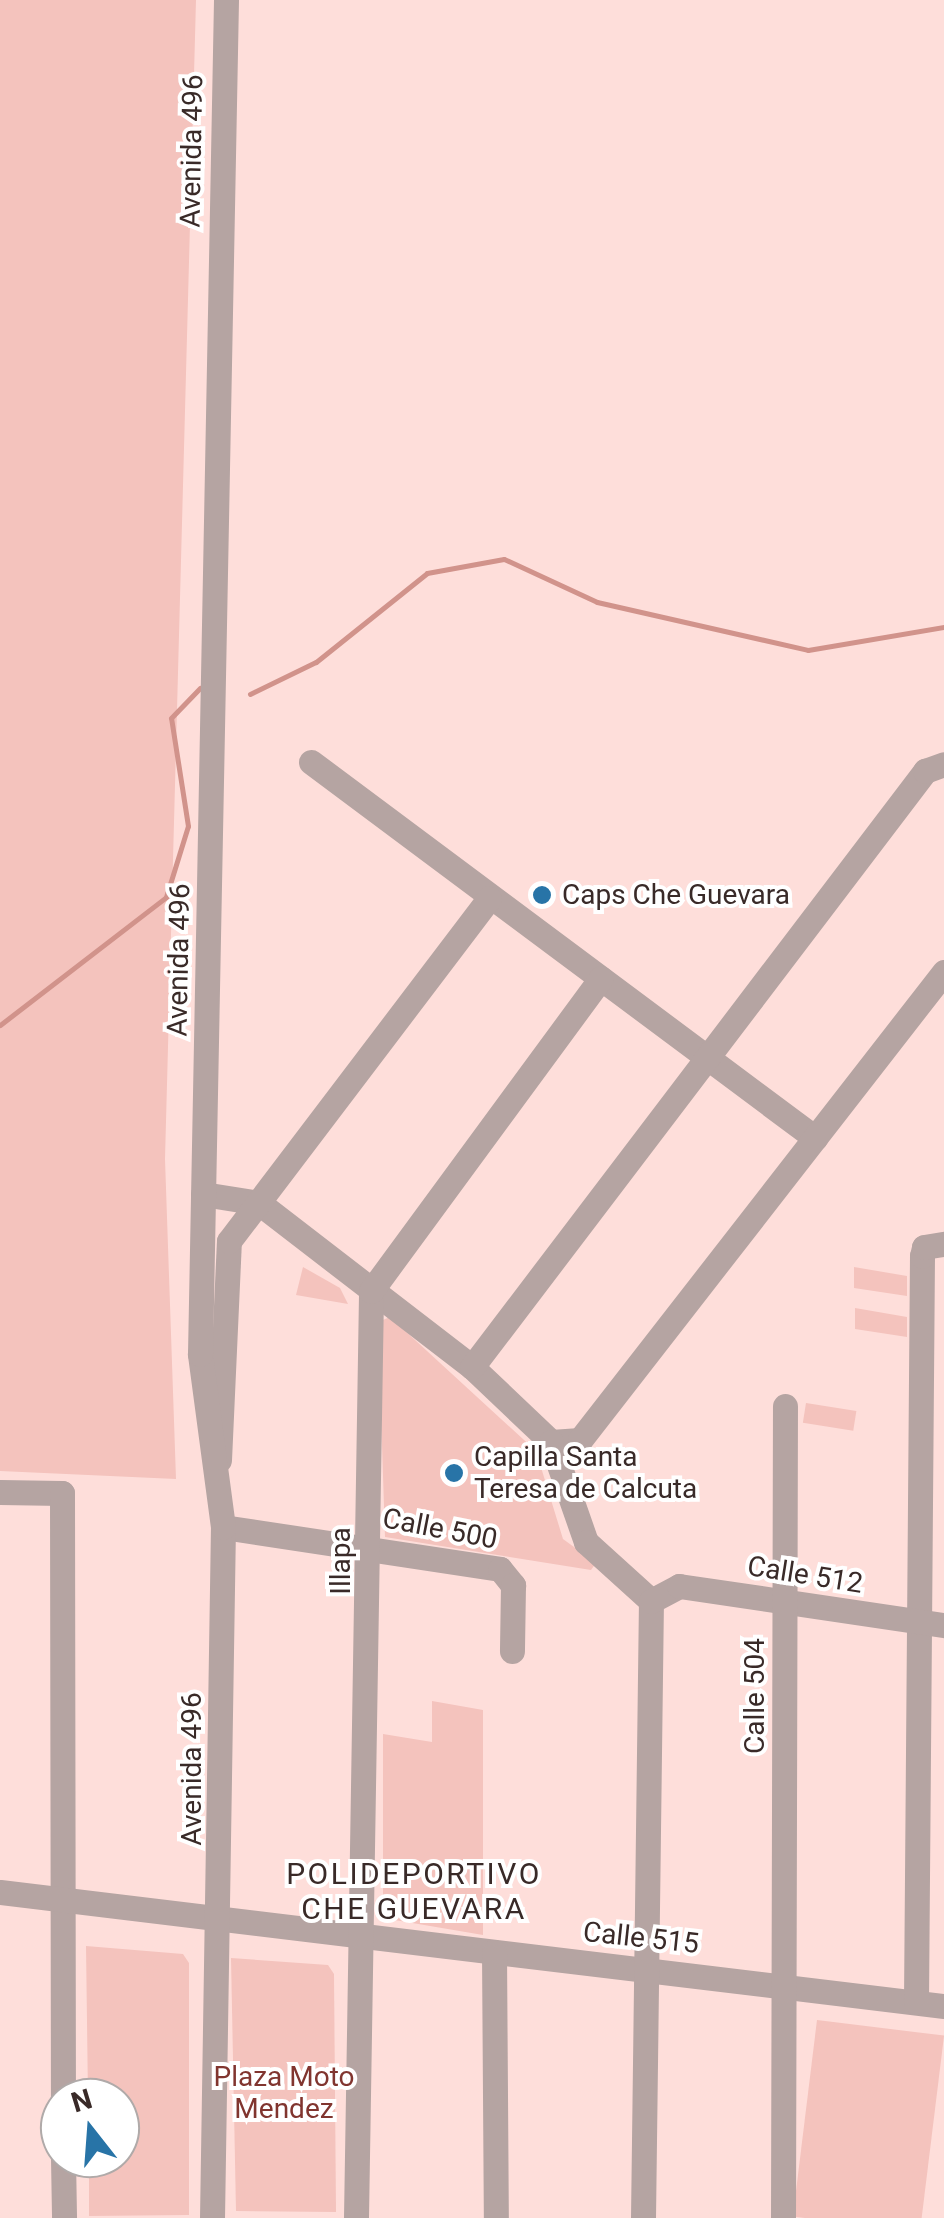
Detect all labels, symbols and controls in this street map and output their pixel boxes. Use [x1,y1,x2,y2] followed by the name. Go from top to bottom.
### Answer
[174,74,210,228] street label: Avenida 496
[562,878,790,912] place label: Caps Che Guevara
[161,883,197,1037] street label: Avenida 496
[531,884,553,906] marker: Caps Che Guevara
[474,1440,697,1506] place label: Capilla Santa Teresa de Calcuta
[443,1462,465,1484] marker: Capilla Santa Teresa de Calcuta
[380,1501,500,1557] street label: Calle 500
[324,1527,358,1595] street label: Illapa
[745,1549,865,1601] street label: Calle 512
[738,1638,772,1754] street label: Calle 504
[175,1692,209,1846] street label: Avenida 496
[286,1856,542,1926] district label: POLIDEPORTIVO CHE GUEVARA
[582,1915,700,1961] street label: Calle 515
[213,2060,355,2126] park label: Plaza Moto Mendez
[40,2078,140,2178] north arrow
[67,2082,96,2119] text: N

